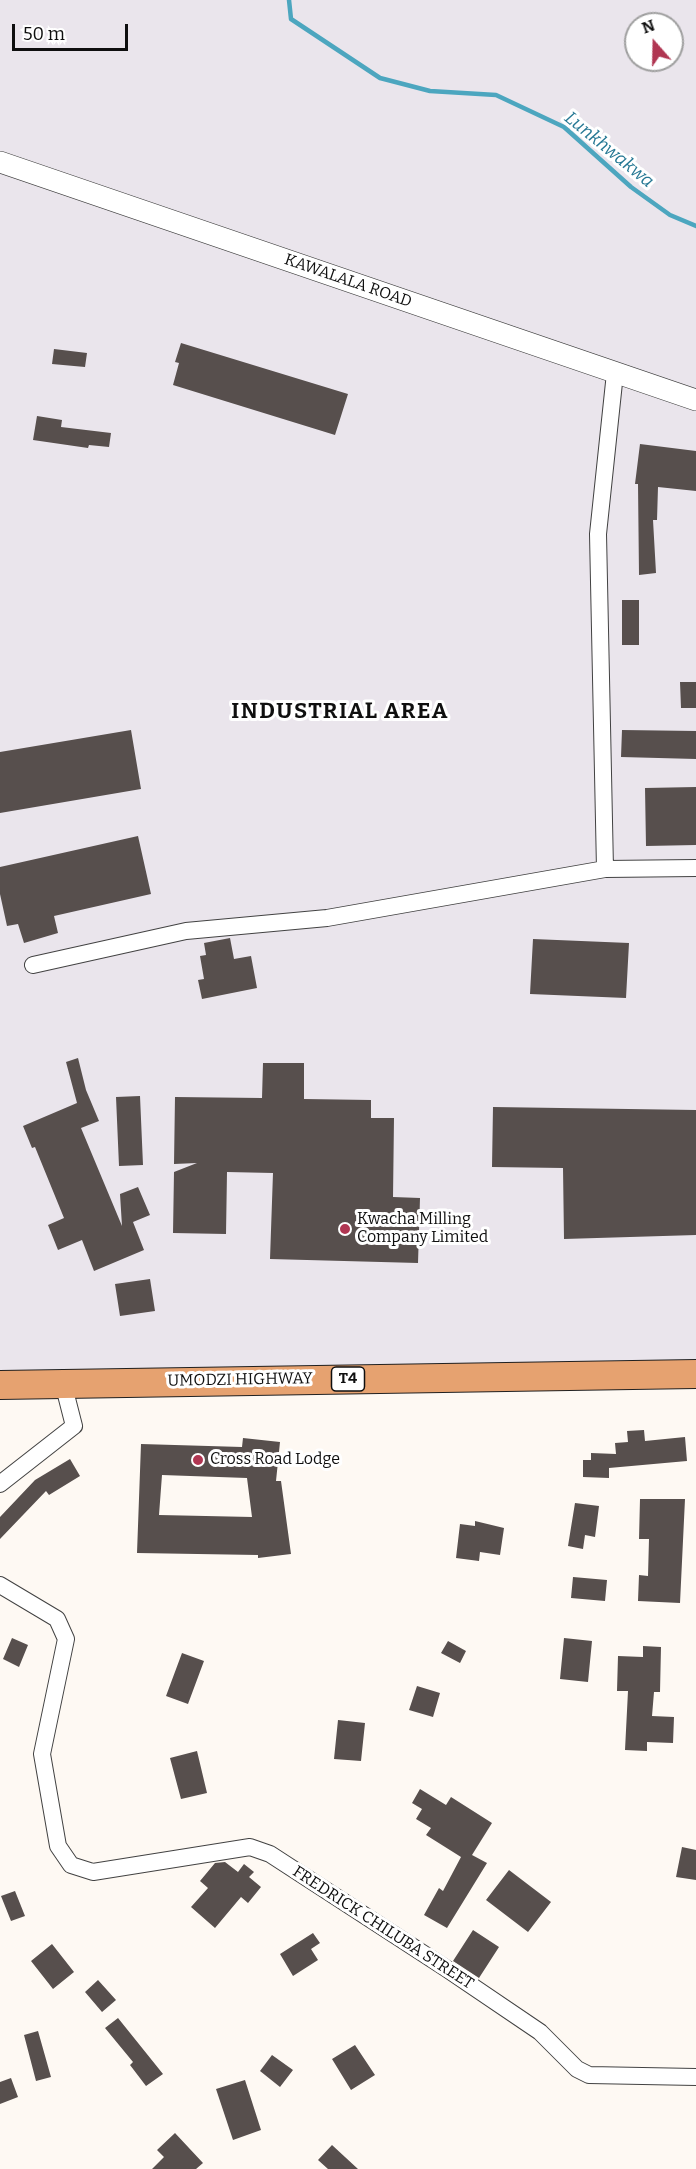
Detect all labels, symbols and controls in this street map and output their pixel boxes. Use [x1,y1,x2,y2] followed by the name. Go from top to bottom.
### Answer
[15,12,130,50] scale bar
[624,12,684,72] north arrow
[639,15,657,38] text: N
[23,23,65,45] text: 50 m
[560,107,658,193] water label: Lunkhwakwa
[282,250,414,312] street label: KAWALALA ROAD
[231,699,449,725] district label: INDUSTRIAL AREA
[357,1210,488,1248] place label: Kwacha Milling Company Limited
[338,1222,352,1236] marker: Kwacha Milling Company Limited
[332,1367,364,1391] road number: T4
[167,1369,313,1391] street label: UMODZI HIGHWAY
[210,1450,340,1470] place label: Cross Road Lodge
[191,1453,205,1467] marker: Cross Road Lodge
[289,1862,477,1994] street label: FREDRICK CHILUBA STREET

